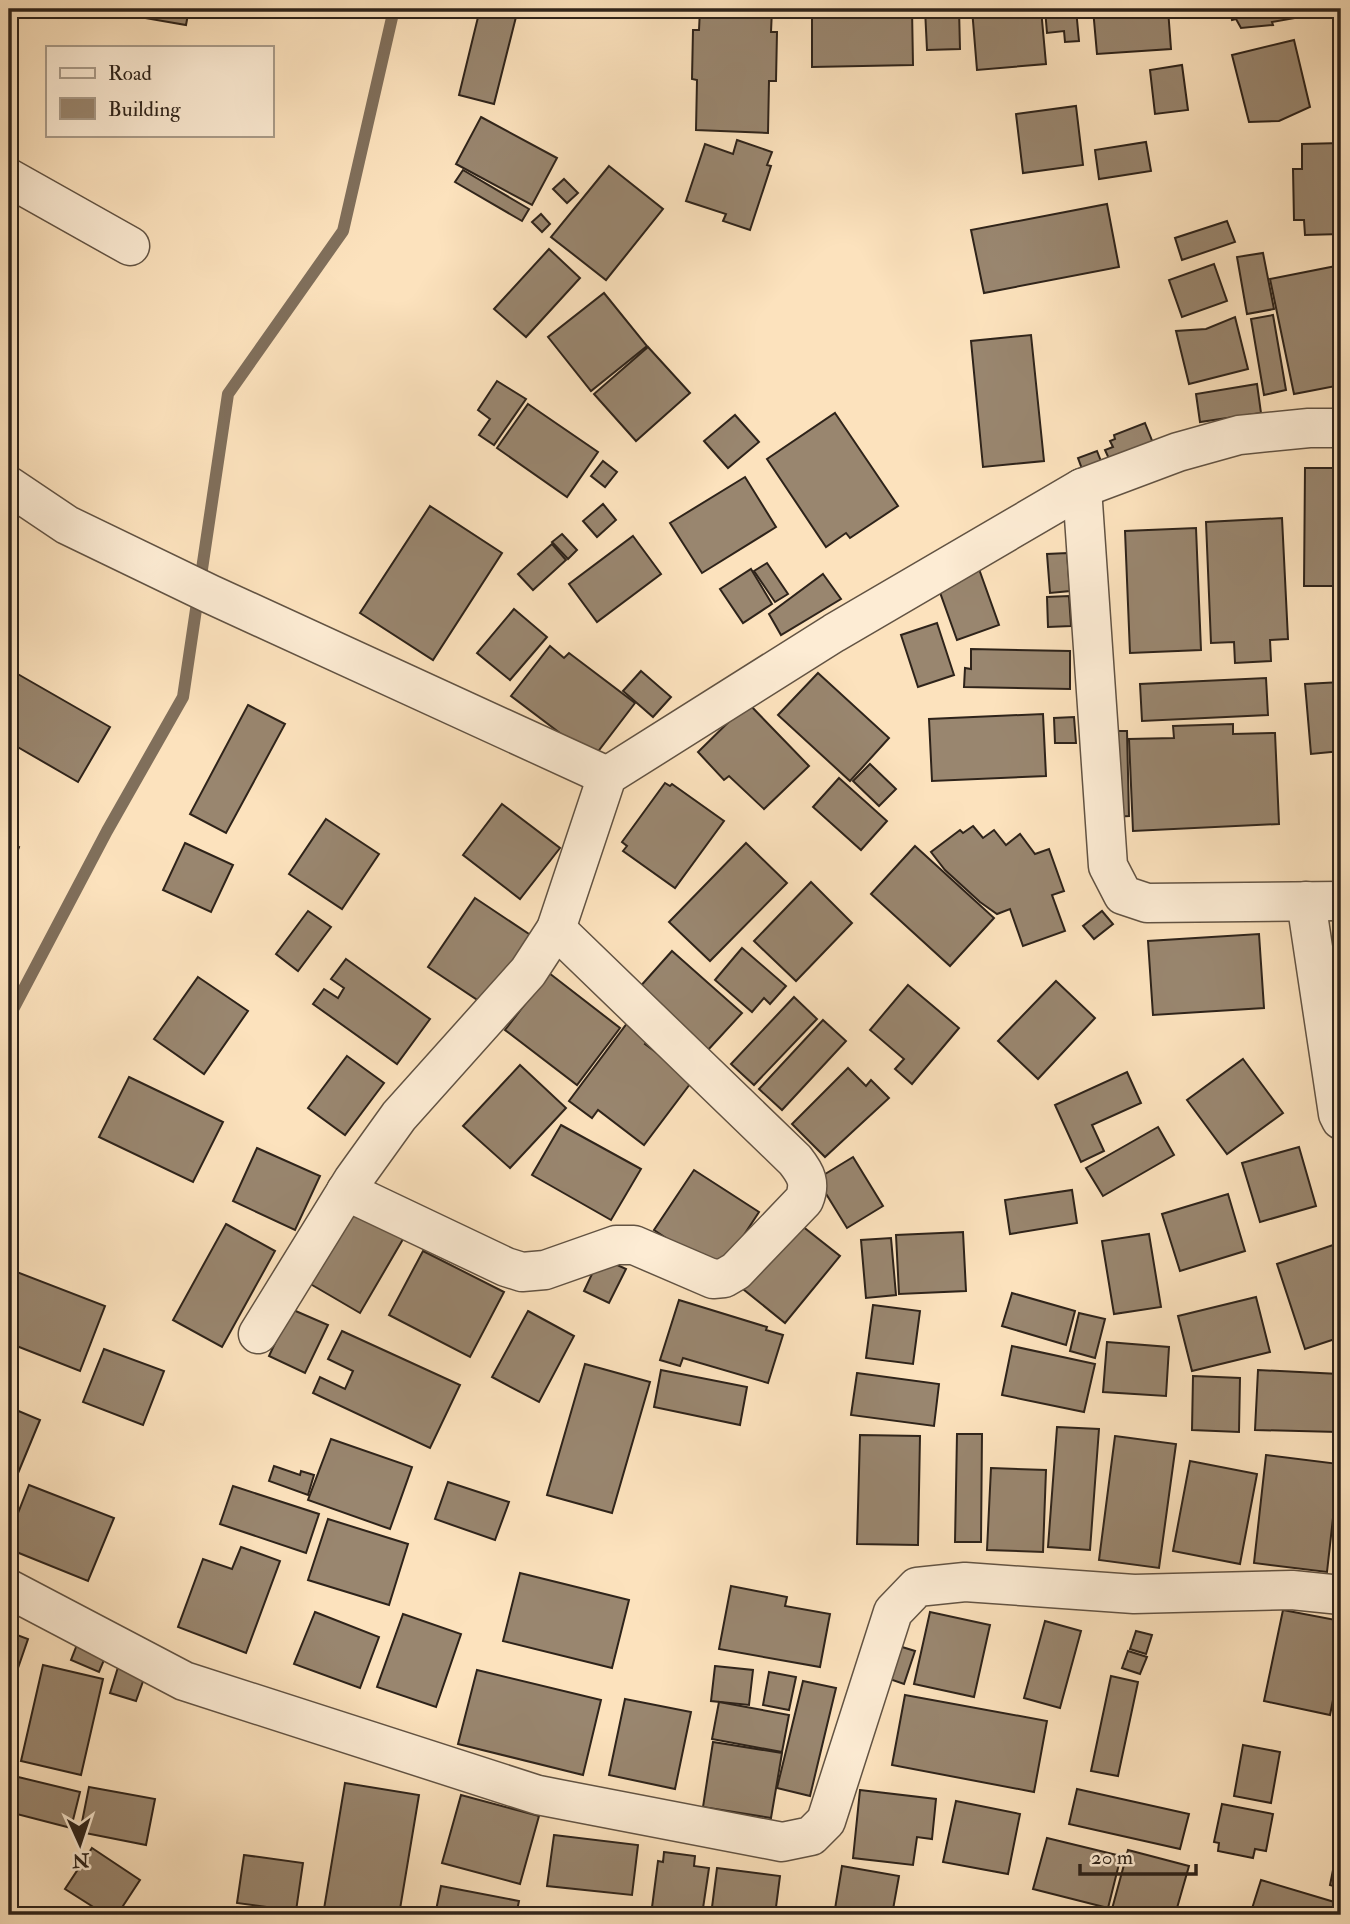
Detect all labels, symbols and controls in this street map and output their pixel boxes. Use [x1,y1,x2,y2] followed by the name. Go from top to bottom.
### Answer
[46,46,273,136] legend
[108,60,153,87] text: Road
[108,96,181,123] text: Building
[46,1808,116,1878] north arrow
[1080,1833,1196,1877] scale bar
[1091,1844,1133,1871] text: 20 m
[71,1847,91,1872] text: N

